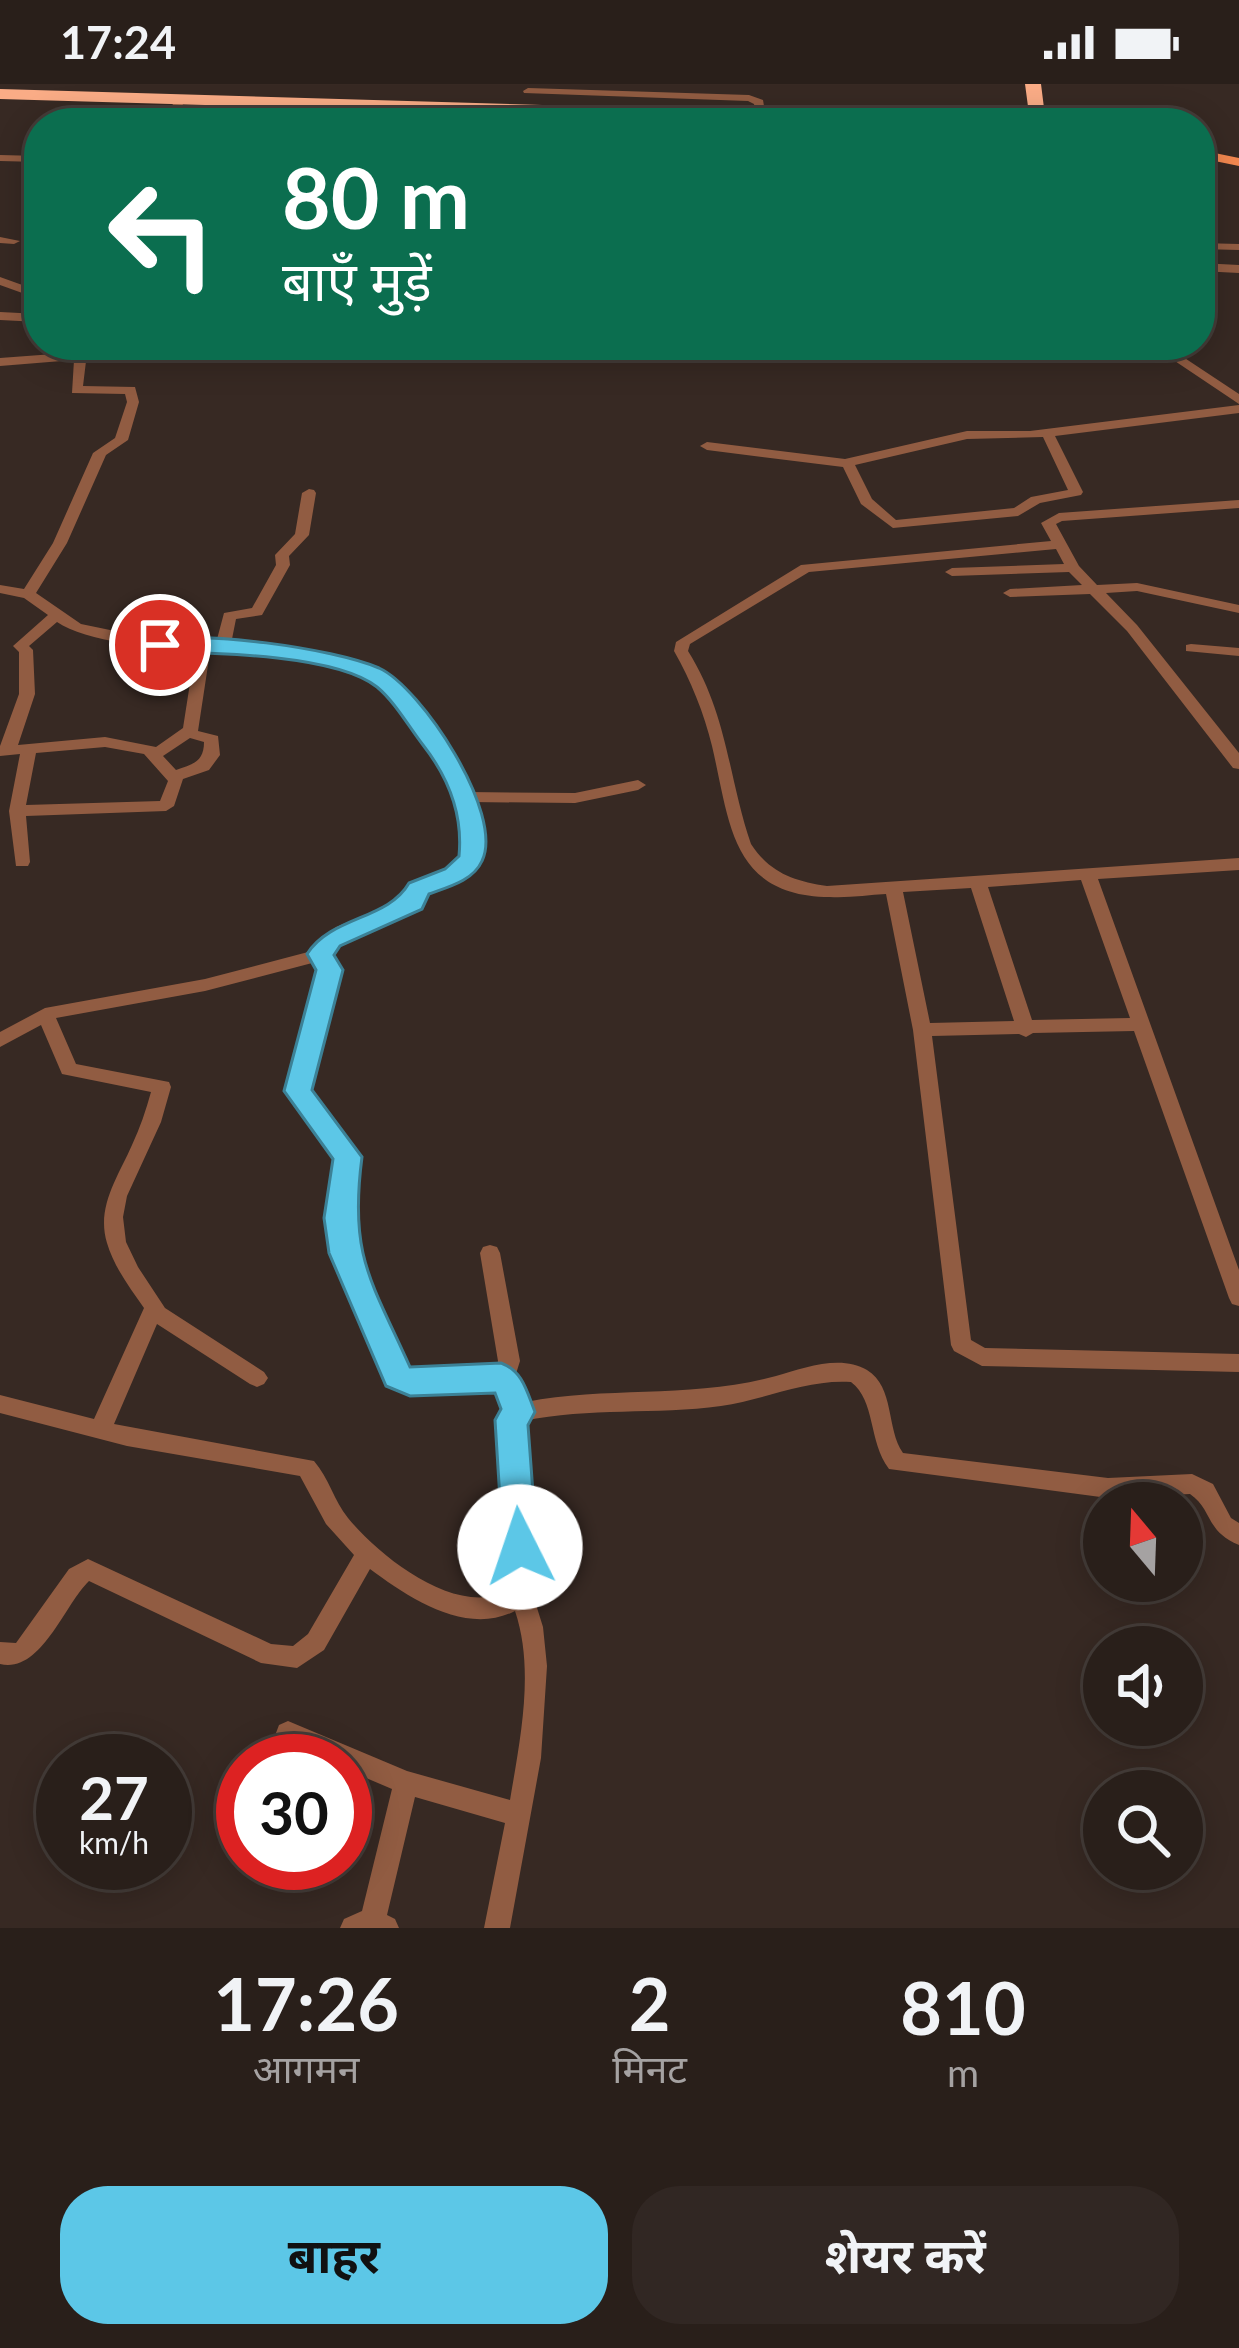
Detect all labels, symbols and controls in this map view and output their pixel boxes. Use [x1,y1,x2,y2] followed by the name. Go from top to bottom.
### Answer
[60,15,176,69] text: 17:24
[282,146,470,247] text: 80 m
[84,156,240,312] icon: left
[282,248,432,313] text: बाएँ मुड़ें
[109,594,211,696] pin
[127,612,193,678] icon: arrive
[1083,1482,1203,1602] north arrow
[1083,1482,1203,1890] map controls
[457,1484,583,1610] position arrow
[1083,1626,1203,1746] button: sound
[216,1734,372,1890] speed limit sign: 30
[79,1761,149,1833] text: 27
[1083,1770,1203,1890] button: search
[79,1824,149,1860] text: km/h
[213,1960,399,2046] text: 17:26
[629,1960,671,2046] text: 2
[900,1964,1026,2050] text: 810
[253,2045,360,2091] text: आगमन
[612,2045,687,2091] text: मिनट
[947,2049,979,2095] text: m
[60,2186,608,2324] button: बाहर
[632,2186,1179,2324] button: शेयर करें

